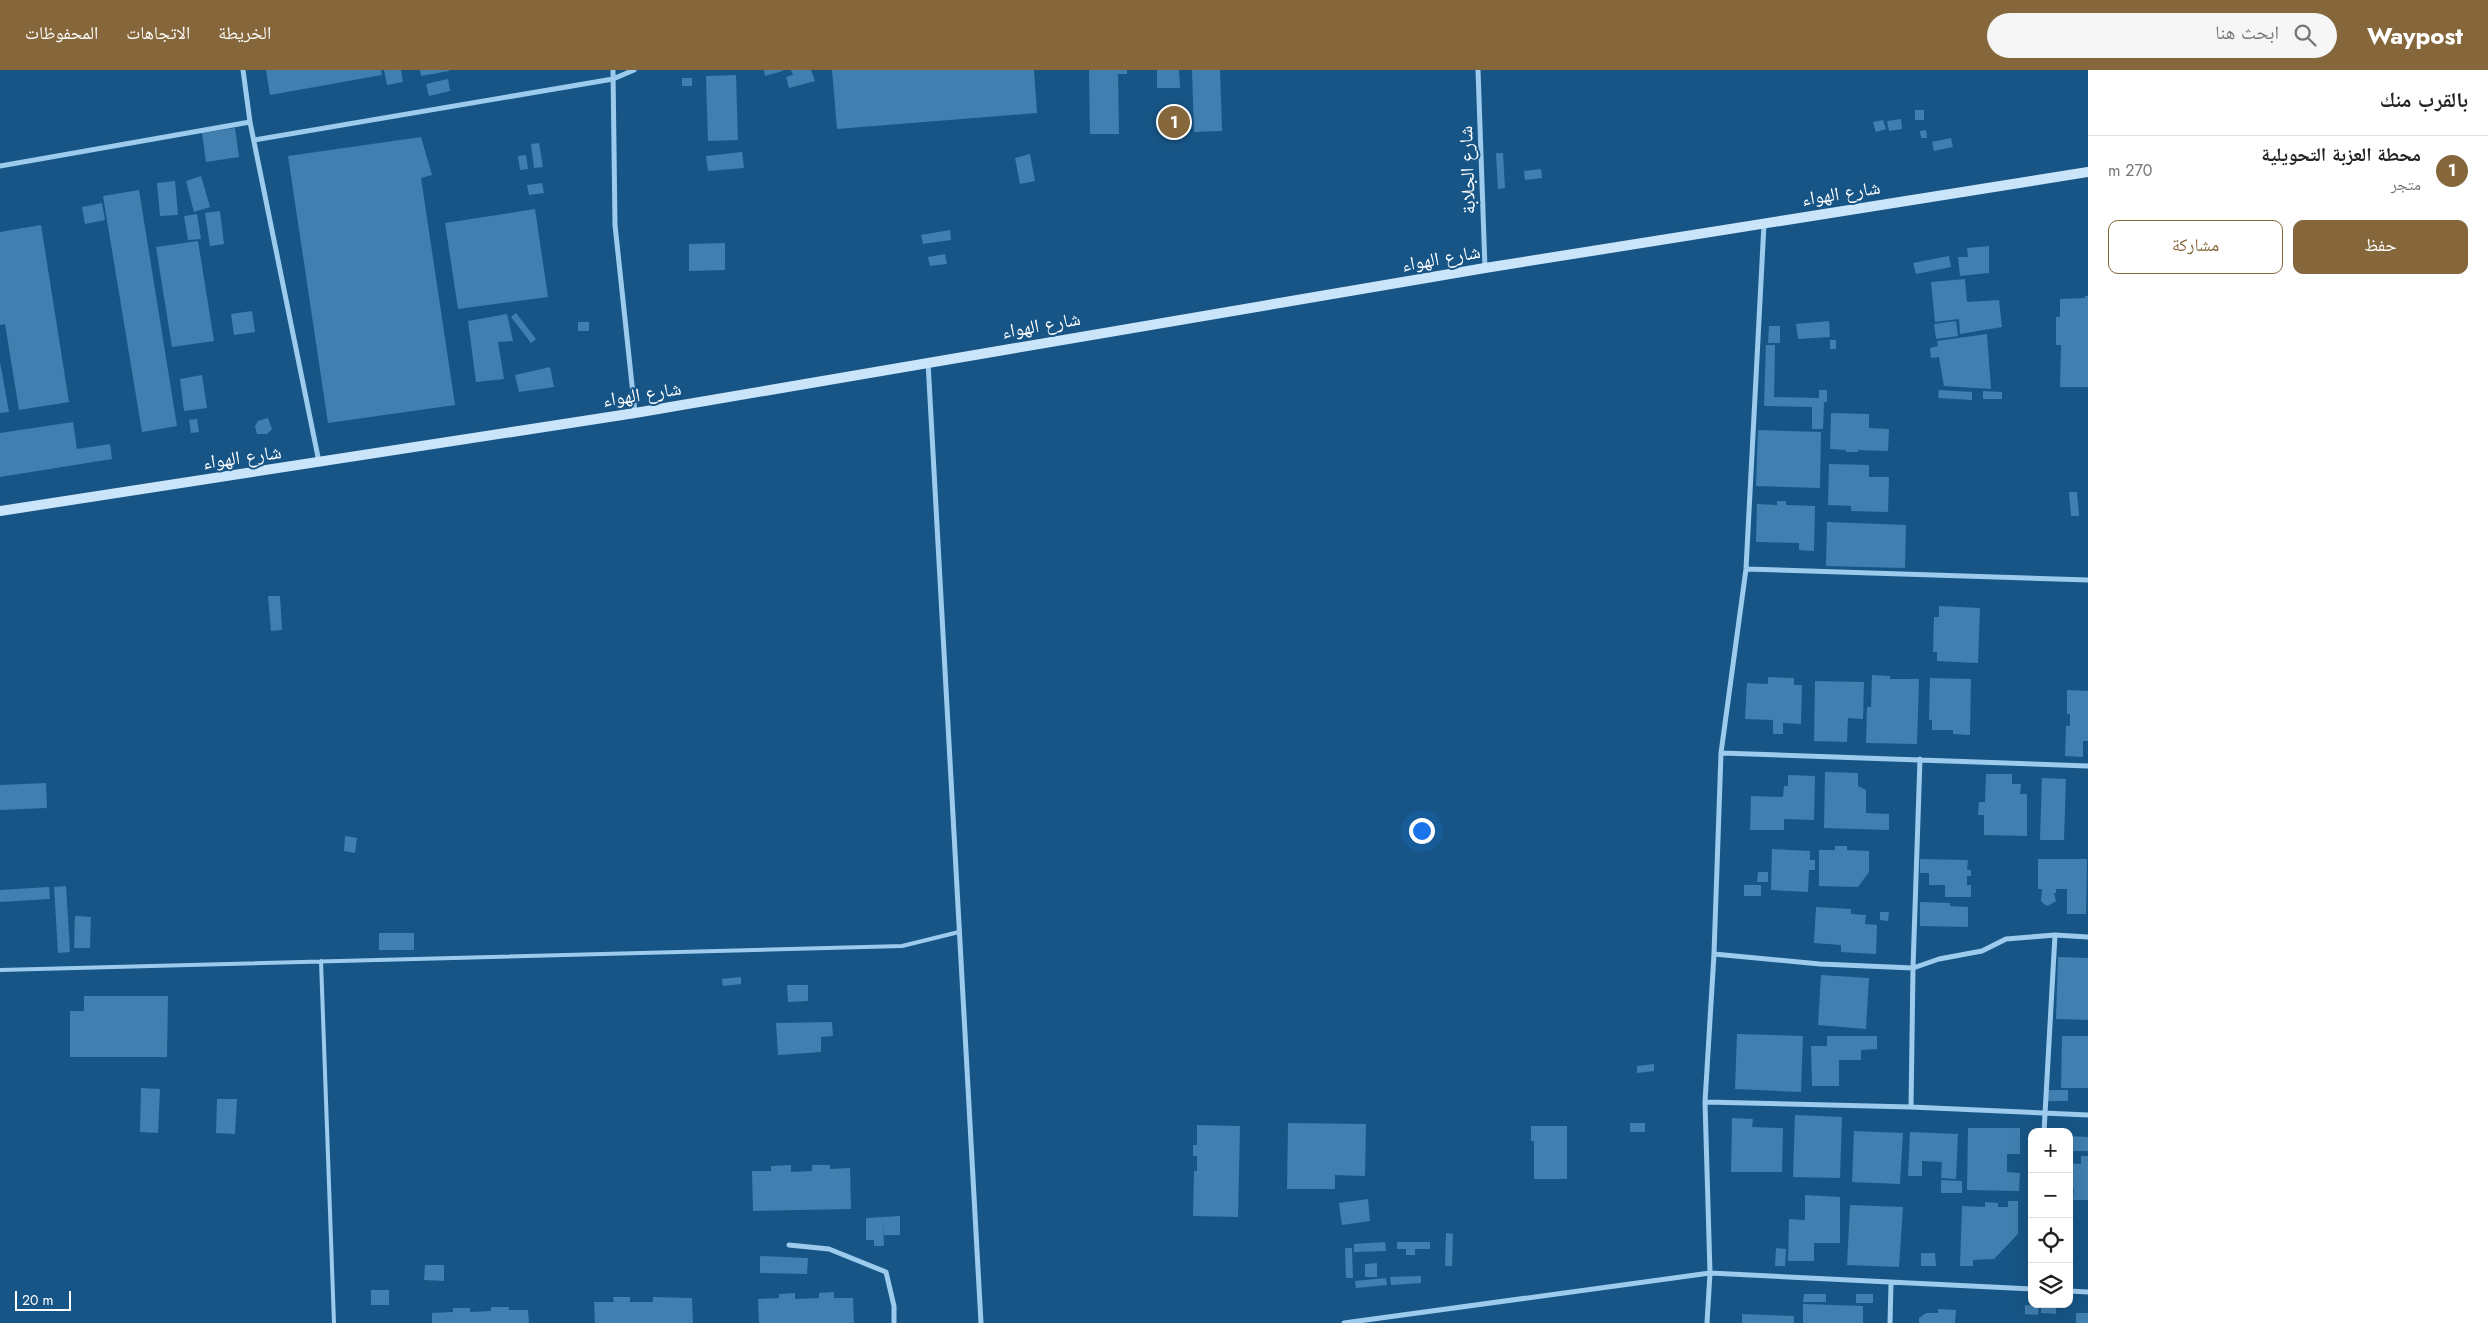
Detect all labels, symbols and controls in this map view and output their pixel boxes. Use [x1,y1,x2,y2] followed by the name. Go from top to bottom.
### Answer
[1987,13,2337,58] search box
[2367,18,2463,53] text: Waypost
[2215,19,2279,46] text: ابحث هنا
[25,20,98,46] text: المحفوظات
[126,20,190,46] text: الاتجاهات
[218,20,271,46] text: الخريطة
[2291,21,2319,49] icon: search
[2380,85,2468,115] text: بالقرب منك
[1158,103,1190,141] pin: 1
[1452,125,1482,215] street label: شارع الجلابة
[2261,141,2421,168] text: محطة العزبة التحويلية
[2108,159,2152,182] text: 270 m
[2448,159,2456,182] text: 1
[1800,173,1882,213] street label: شارع الهواء
[2391,173,2421,196] text: متجر
[2108,220,2283,274] button: مشاركة
[2293,220,2468,274] button: حفظ
[1400,238,1482,278] street label: شارع الهواء
[1000,305,1082,345] street label: شارع الهواء
[601,374,683,414] street label: شارع الهواء
[201,438,283,476] street label: شارع الهواء
[1409,818,1435,844] your location
[2028,1128,2073,1308] map controls
[2028,1128,2073,1173] button: +
[2028,1173,2073,1218] button: −
[2028,1218,2073,1263] button: locate
[2028,1263,2073,1308] button: layers
[15,1288,71,1311] scale bar
[22,1290,54,1310] text: 20 m

